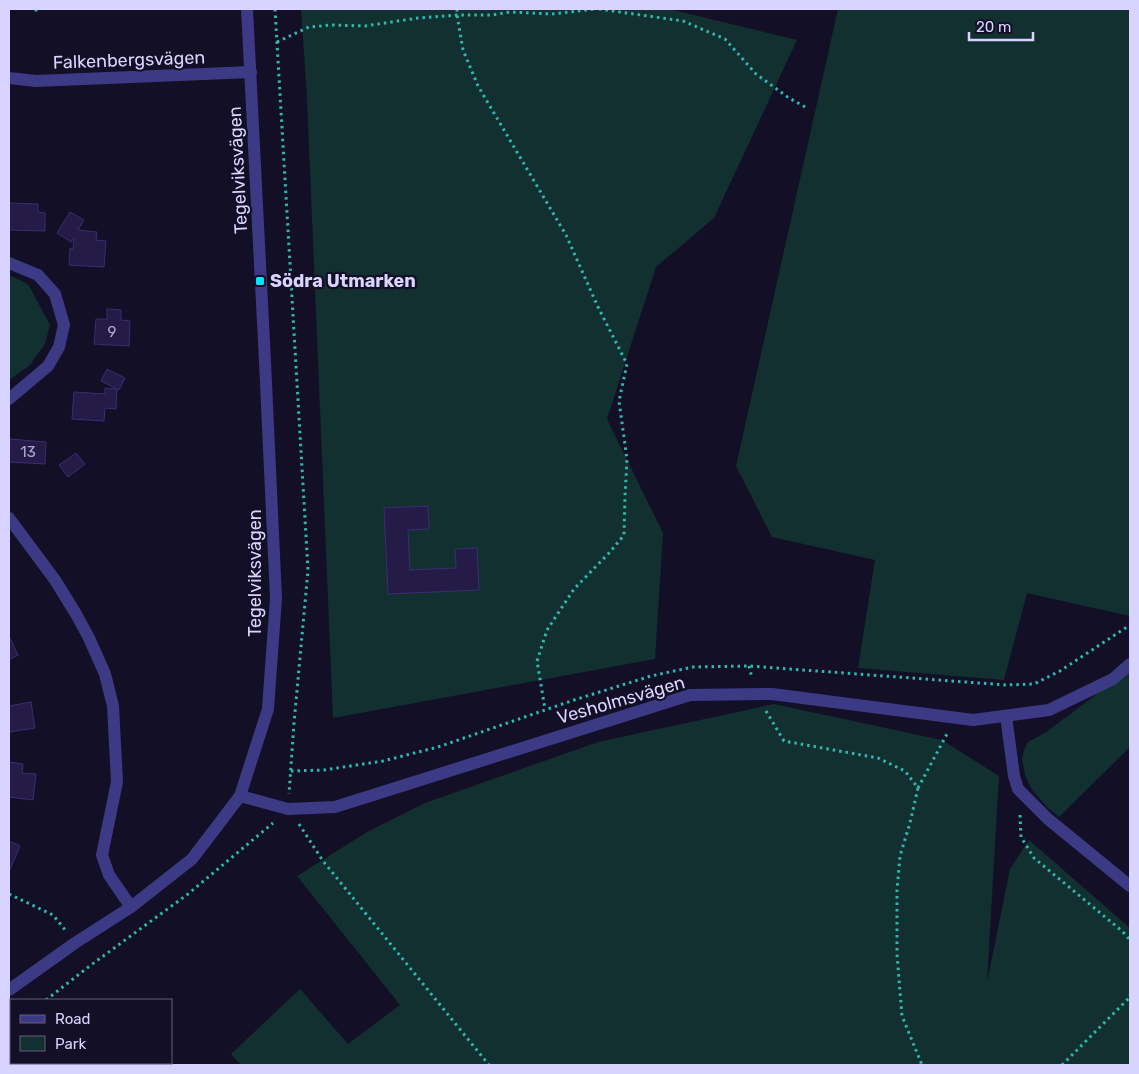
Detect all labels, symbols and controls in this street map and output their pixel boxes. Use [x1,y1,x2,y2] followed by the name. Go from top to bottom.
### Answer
[969,10,1033,42] scale bar
[976,18,1011,36] text: 20 m
[52,46,206,74] street label: Falkenbergsvägen
[224,106,252,234] street label: Tegelviksvägen
[270,270,416,292] place label: Södra Utmarken
[254,275,266,287] marker: Södra Utmarken
[108,323,117,341] house number: 9
[20,443,36,461] house number: 13
[244,509,266,637] street label: Tegelviksvägen
[555,671,687,729] street label: Vesholmsvägen
[10,999,172,1064] legend
[55,1010,91,1028] text: Road
[55,1035,86,1053] text: Park

